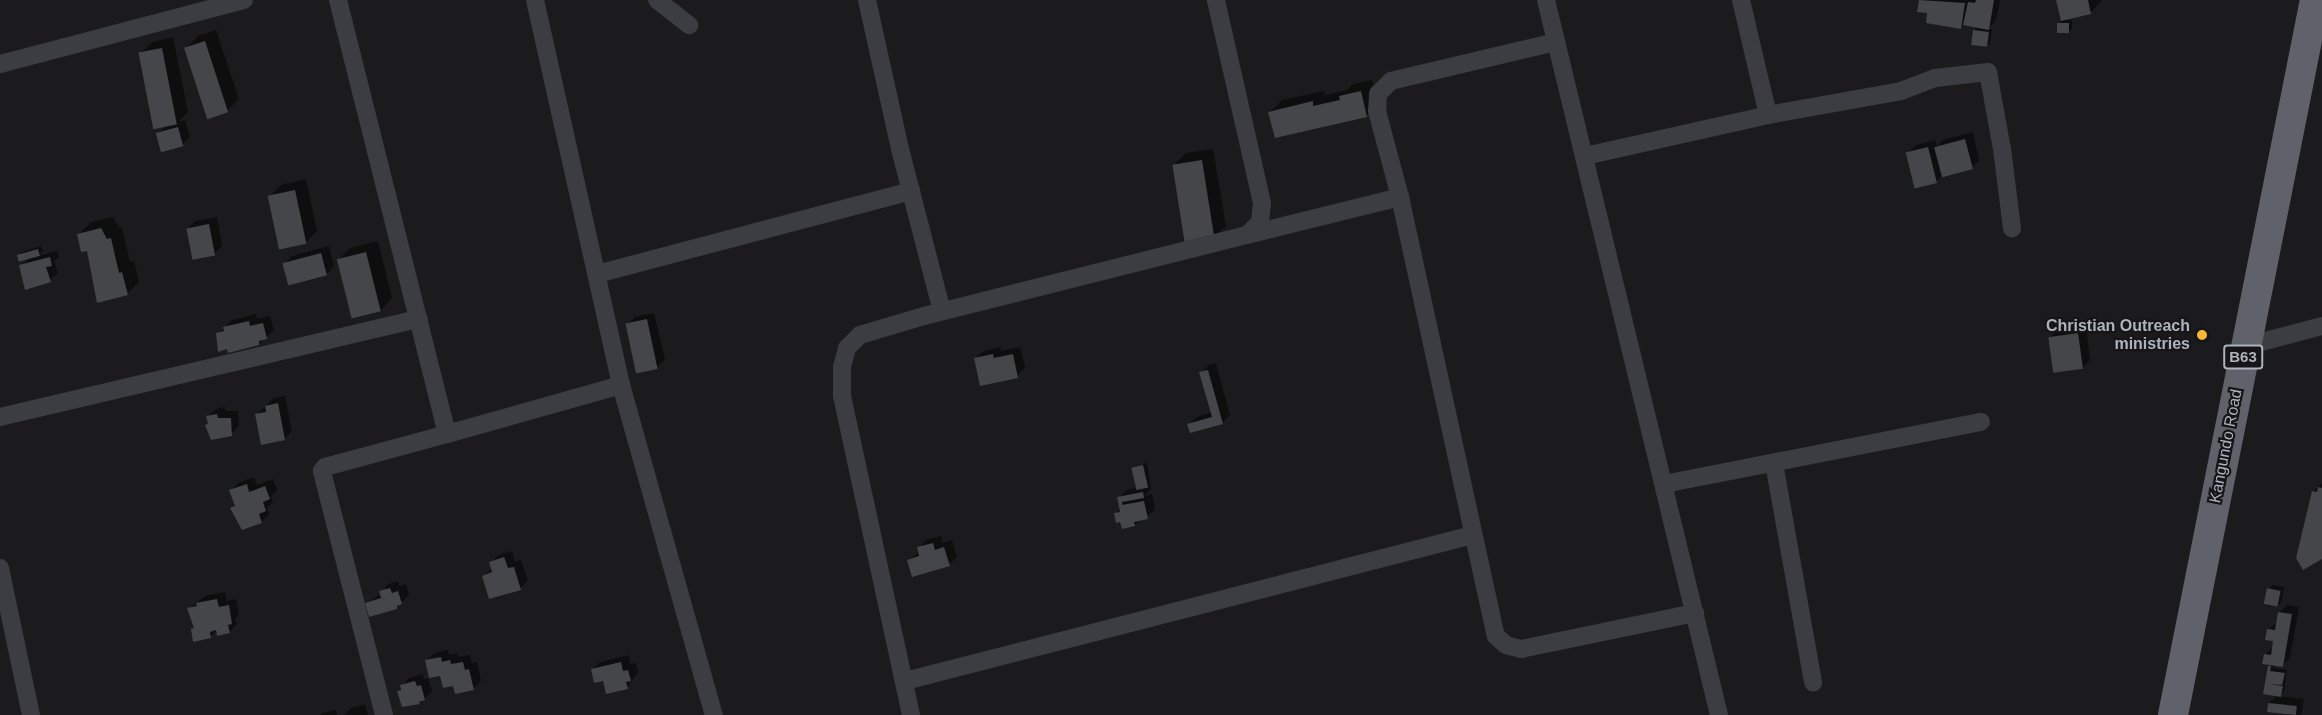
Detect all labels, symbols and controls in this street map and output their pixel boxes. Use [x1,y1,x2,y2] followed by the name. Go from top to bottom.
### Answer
[2046,316,2190,354] place label: Christian Outreach ministries
[2195,328,2209,342] marker: Christian Outreach ministries
[2222,345,2264,369] road number: B63
[2206,387,2246,505] street label: Kangundo Road

